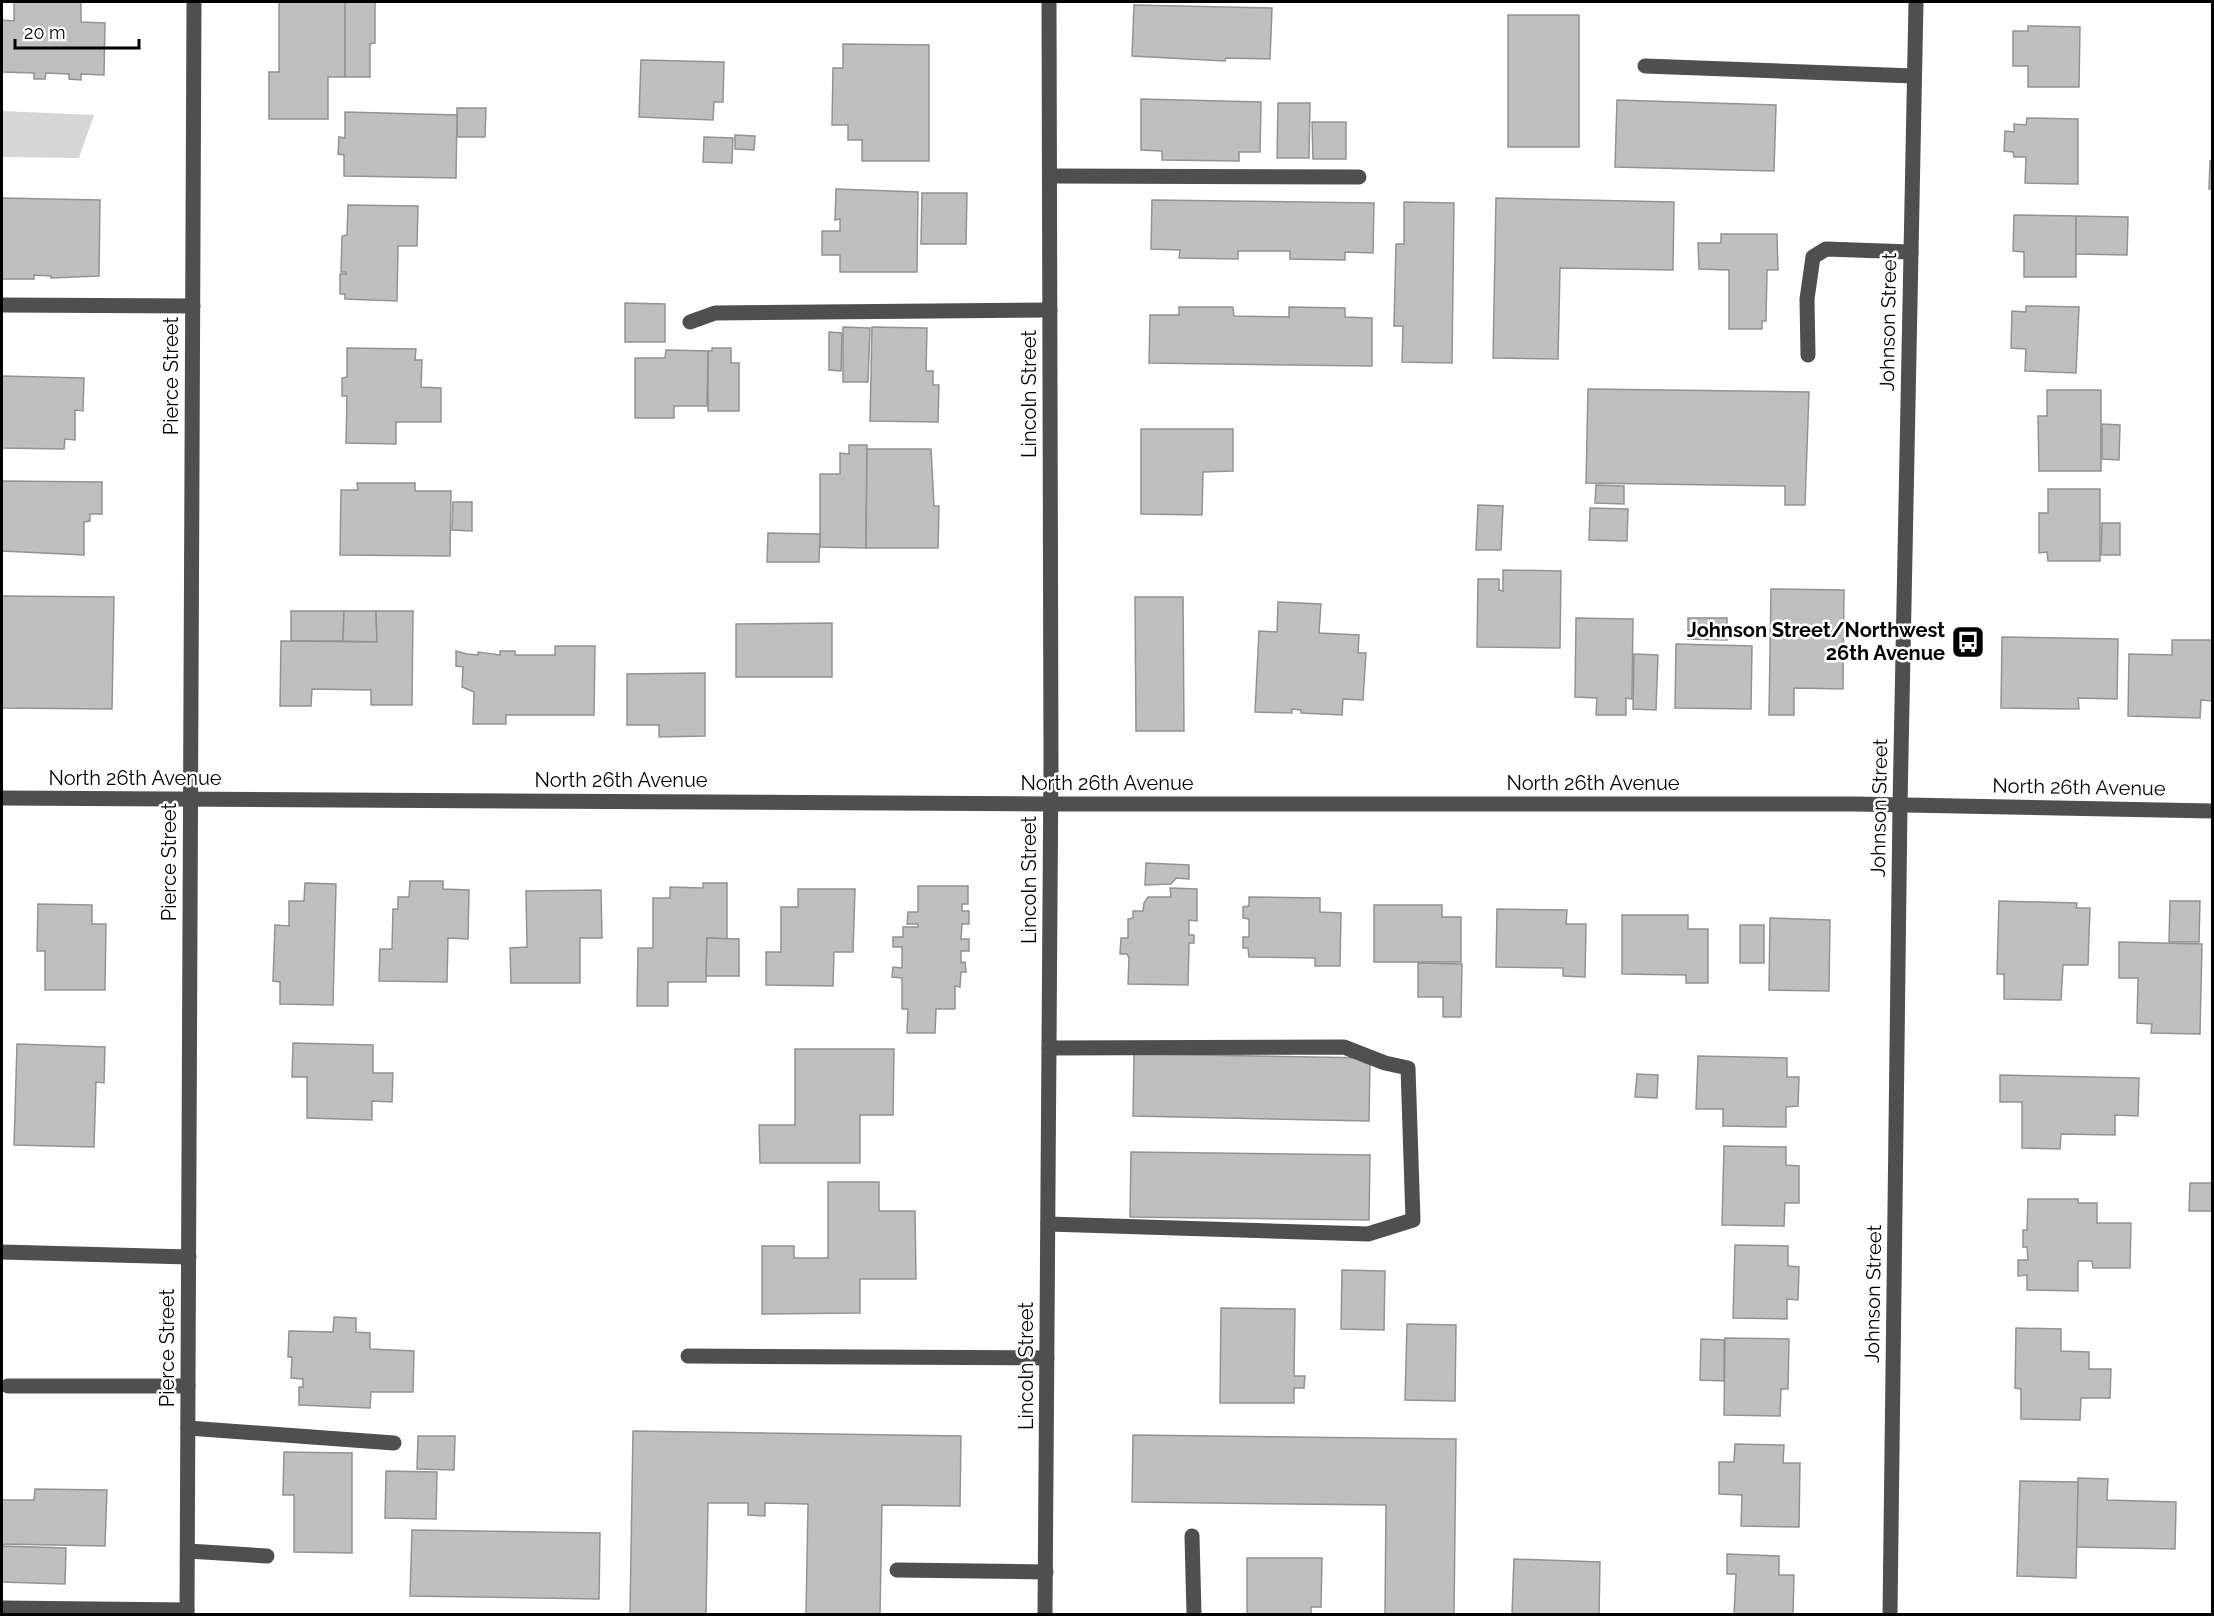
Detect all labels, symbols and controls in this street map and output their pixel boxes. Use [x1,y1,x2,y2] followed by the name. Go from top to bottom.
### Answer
[15,12,140,50] scale bar
[24,22,66,43] text: 20 m
[1875,252,1901,391] street label: Johnson Street
[159,316,183,435] street label: Pierce Street
[1017,330,1041,458] street label: Lincoln Street
[1687,618,1945,665] place label: Johnson Street/Northwest 26th Avenue
[1950,624,1986,660] bus stop icon: Johnson Street/Northwest 26th Avenue
[1866,738,1892,877] street label: Johnson Street
[48,766,222,790] street label: North 26th Avenue
[534,768,708,792] street label: North 26th Avenue
[1020,771,1194,795] street label: North 26th Avenue
[1506,771,1680,795] street label: North 26th Avenue
[1992,773,2166,801] street label: North 26th Avenue
[157,802,181,921] street label: Pierce Street
[1017,816,1041,944] street label: Lincoln Street
[1860,1224,1886,1363] street label: Johnson Street
[155,1288,179,1407] street label: Pierce Street
[1014,1302,1038,1430] street label: Lincoln Street

